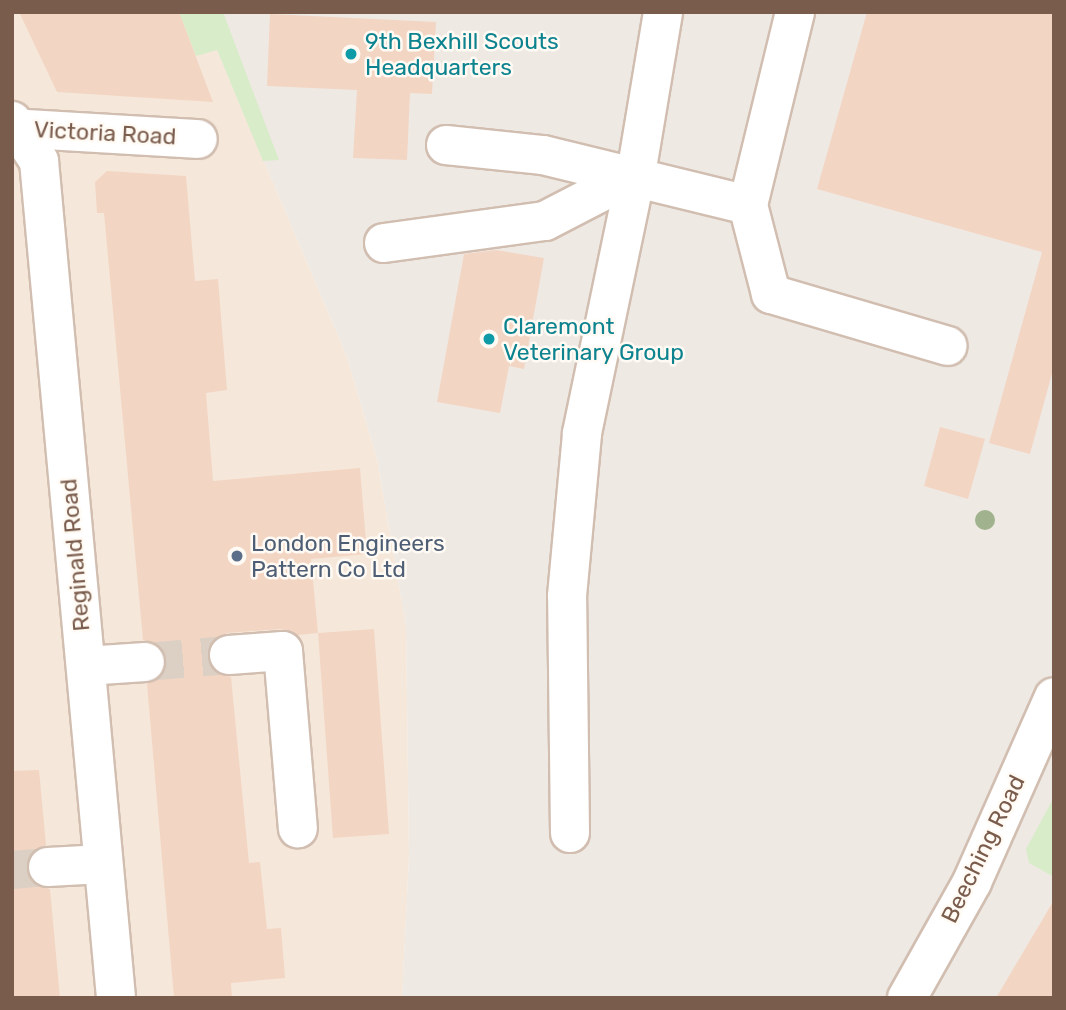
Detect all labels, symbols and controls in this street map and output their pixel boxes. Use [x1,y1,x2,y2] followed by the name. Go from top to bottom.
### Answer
[365,27,559,81] place label: 9th Bexhill Scouts Headquarters
[343,46,359,62] marker: 9th Bexhill Scouts Headquarters
[33,115,177,151] street label: Victoria Road
[503,312,684,366] place label: Claremont Veterinary Group
[481,331,497,347] marker: Claremont Veterinary Group
[55,478,95,632] street label: Reginald Road
[251,529,445,583] place label: London Engineers Pattern Co Ltd
[229,548,245,564] marker: London Engineers Pattern Co Ltd
[935,771,1031,927] street label: Beeching Road

